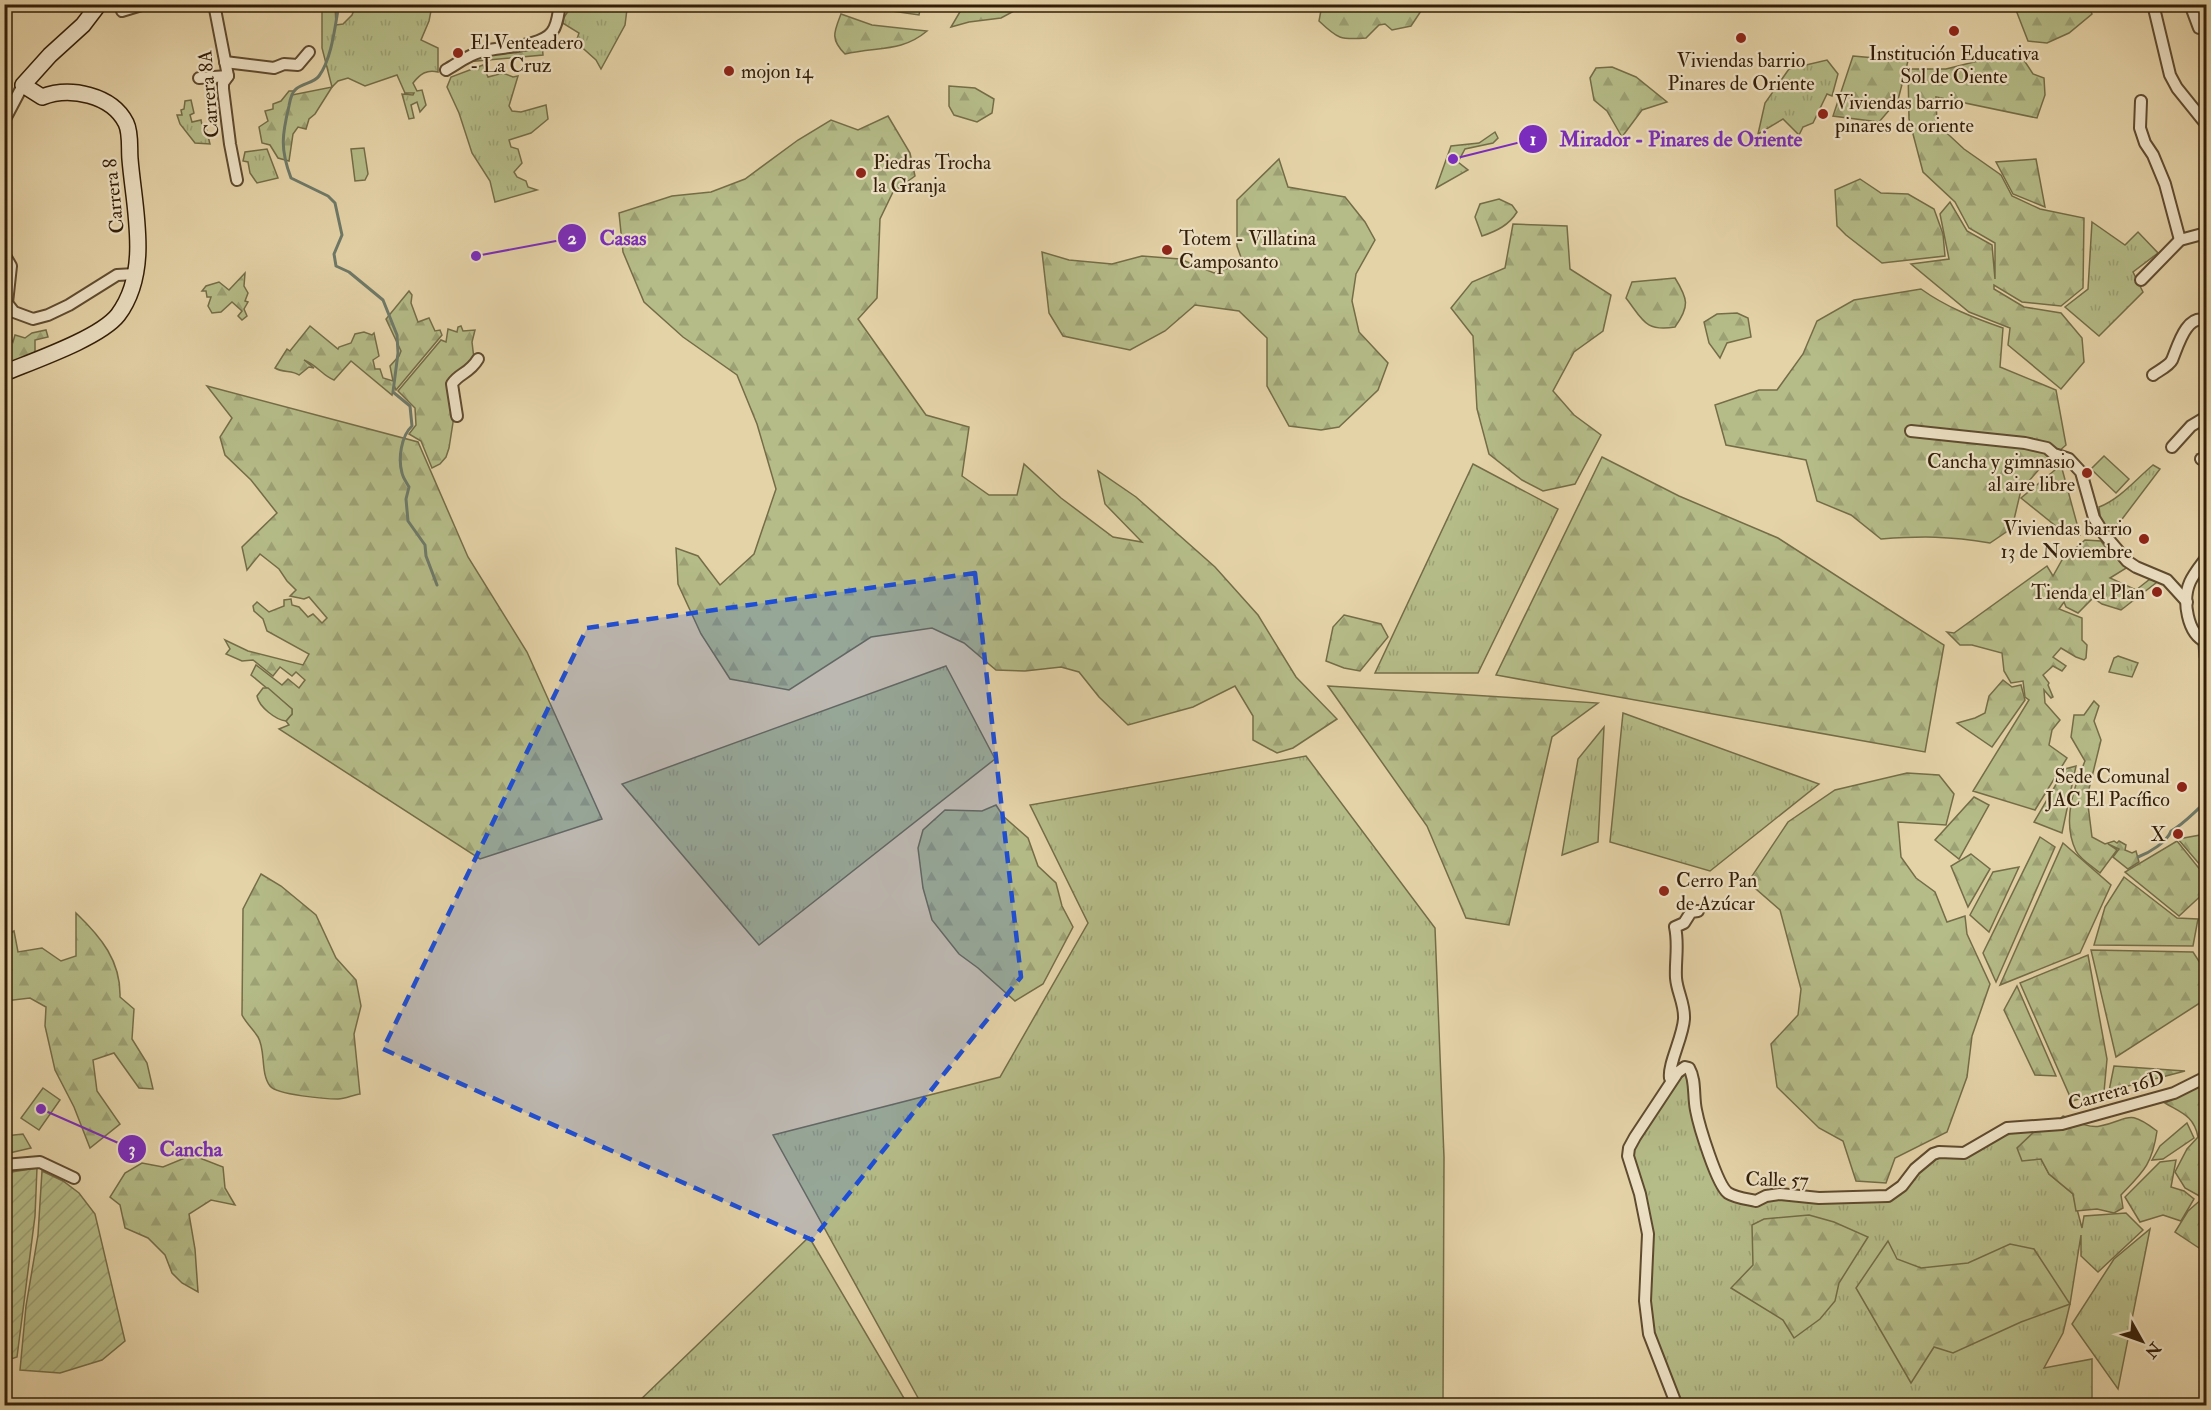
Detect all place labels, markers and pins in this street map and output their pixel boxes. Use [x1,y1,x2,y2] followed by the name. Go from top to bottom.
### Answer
[1947,24,1961,38] marker: Institución Educativa Sol de Oiente
[470,30,583,78] place label: El Venteadero - La Cruz
[1734,31,1748,45] marker: Viviendas barrio Pinares de Oriente
[1869,41,2040,89] place label: Institución Educativa Sol de Oiente
[451,46,465,60] marker: El Venteadero - La Cruz
[1667,48,1815,96] place label: Viviendas barrio Pinares de Oriente
[741,59,814,84] place label: mojon 14
[722,64,736,78] marker: mojon 14
[1834,90,1974,139] place label: Viviendas barrio pinares de oriente
[1816,107,1830,121] marker: Viviendas barrio pinares de oriente
[1518,119,1815,158] callout: Mirador - Pinares de Oriente
[873,150,992,198] place label: Piedras Trocha la Granja
[854,166,868,180] marker: Piedras Trocha la Granja
[557,218,658,257] callout: Casas
[1179,226,1317,275] place label: Totem - Villatina Camposanto
[1160,243,1174,257] marker: Totem - Villatina Camposanto
[1927,449,2075,497] place label: Cancha y gimnasio al aire libre
[2080,466,2094,480] marker: Cancha y gimnasio al aire libre
[2001,516,2132,564] place label: Viviendas barrio 13 de Noviembre
[2137,532,2151,546] marker: Viviendas barrio 13 de Noviembre
[2031,580,2145,605] place label: Tienda el Plan
[2150,585,2164,599] marker: Tienda el Plan
[2044,764,2170,812] place label: Sede Comunal JAC El Pacífico
[2175,780,2189,794] marker: Sede Comunal JAC El Pacífico
[2151,822,2167,847] place label: X
[2171,827,2185,841] marker: X
[1676,868,1757,916] place label: Cerro Pan de Azúcar
[1657,884,1671,898] marker: Cerro Pan de Azúcar
[117,1129,234,1168] callout: Cancha

